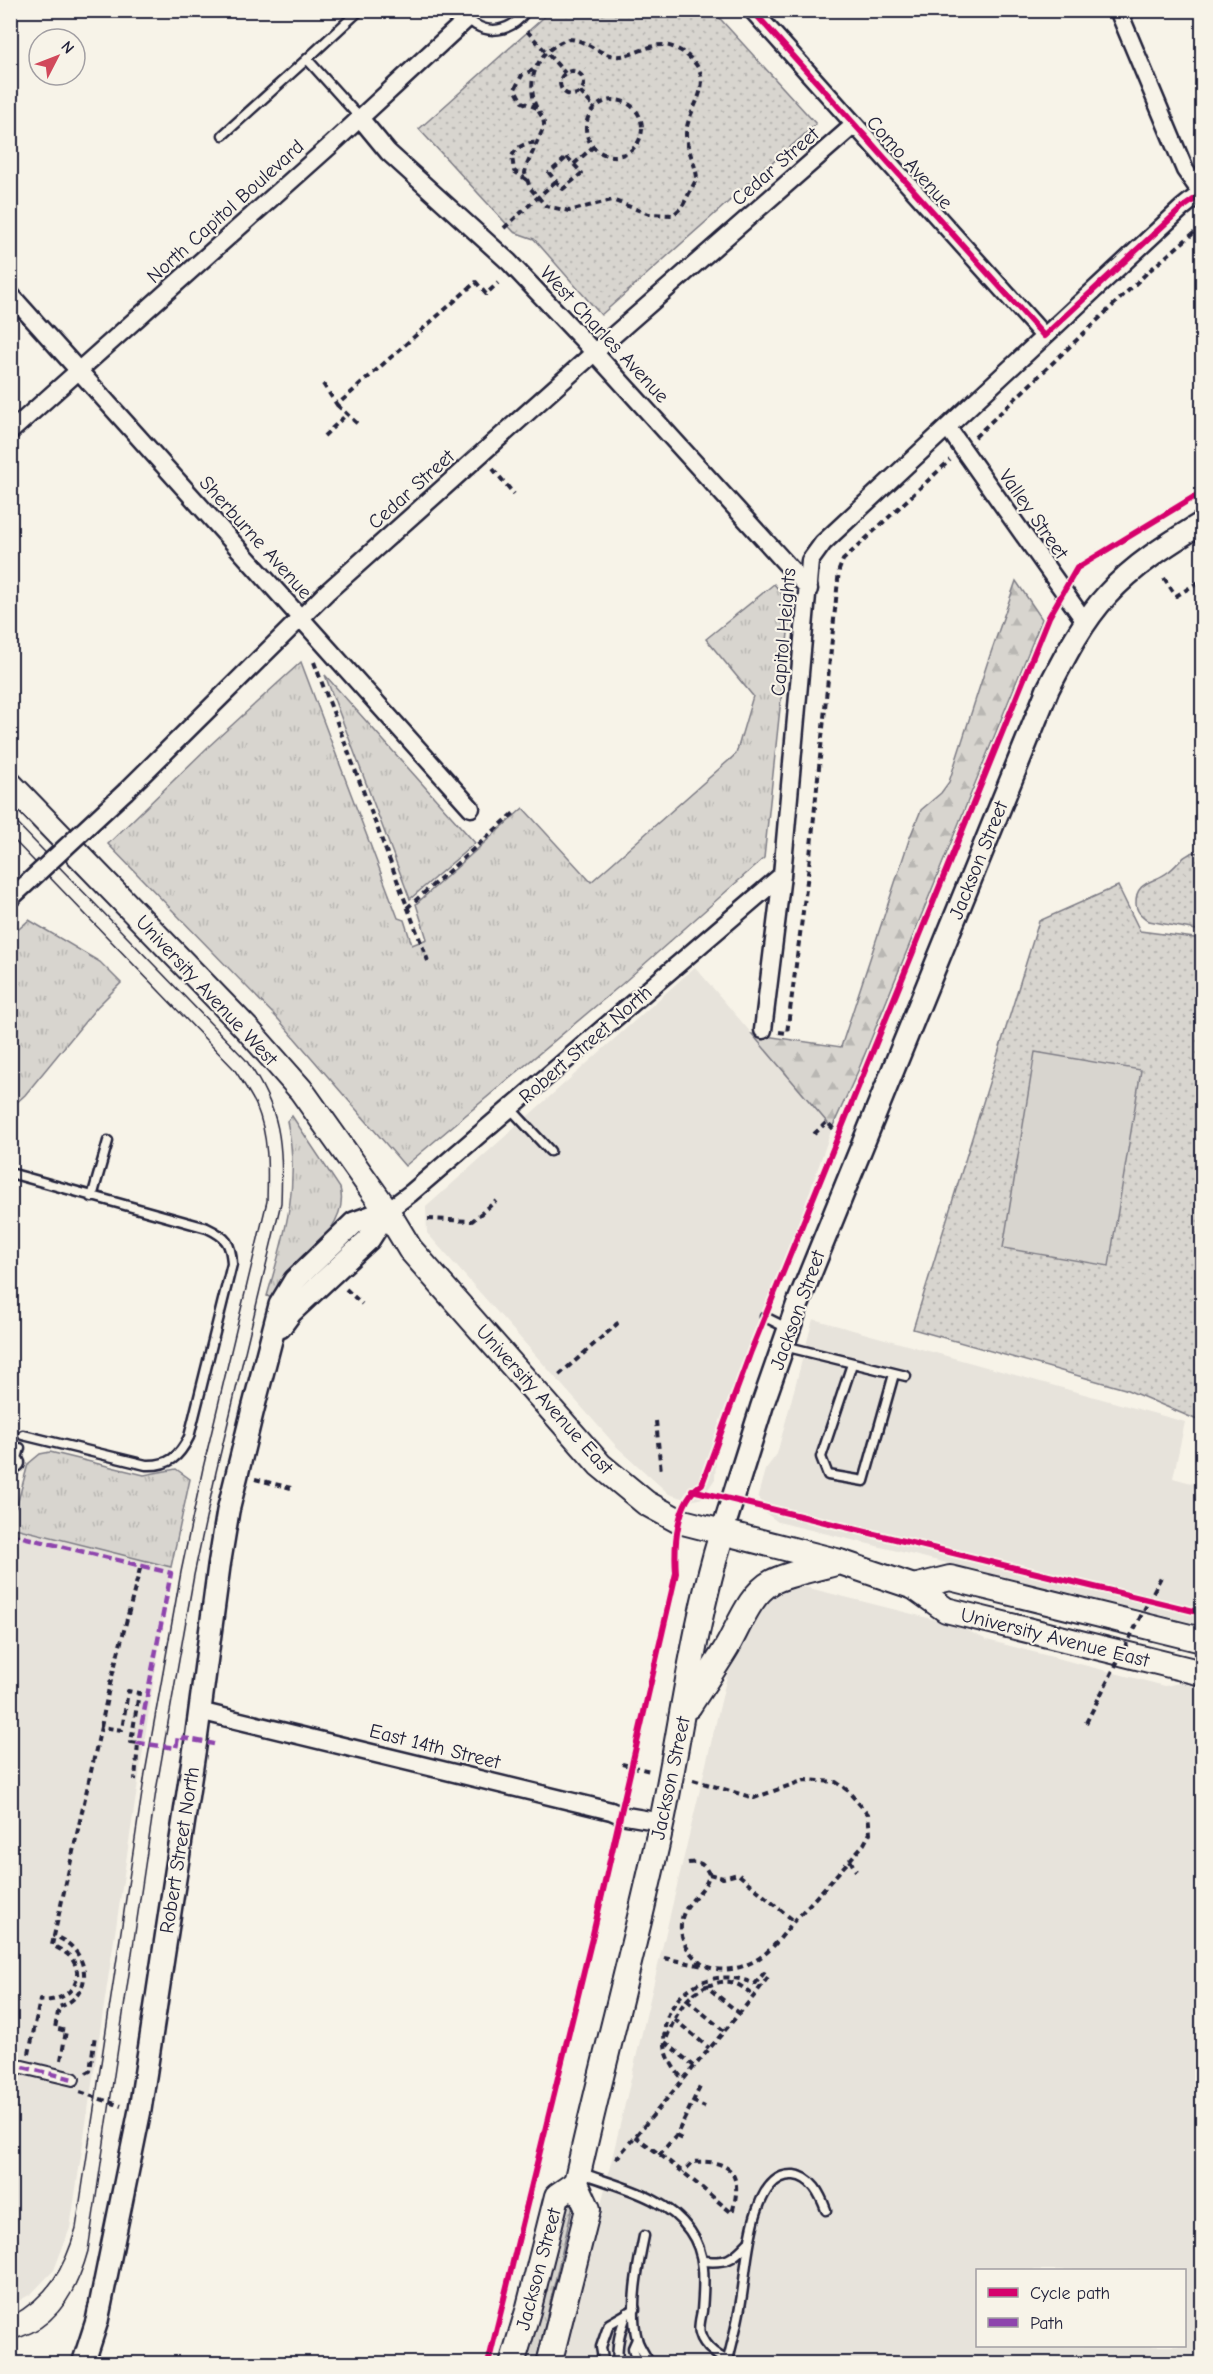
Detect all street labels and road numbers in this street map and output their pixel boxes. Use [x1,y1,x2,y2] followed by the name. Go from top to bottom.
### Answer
[862,111,958,214] street label: Como Avenue
[727,121,825,210] street label: Cedar Street
[142,135,309,288] street label: North Capitol Boulevard
[535,261,674,407] street label: West Charles Avenue
[364,444,460,534] street label: Cedar Street
[994,465,1074,565] street label: Valley Street
[194,471,317,603] street label: Sherburne Avenue
[766,567,801,697] street label: Capitol Heights
[944,797,1013,923] street label: Jackson Street
[131,910,283,1071] street label: University Avenue West
[514,981,656,1108] street label: Robert Street North
[765,1246,830,1373] street label: Jackson Street
[471,1320,619,1480] street label: University Avenue East
[958,1603,1153,1672] street label: University Avenue East
[646,1713,695,1842] street label: Jackson Street
[367,1719,504,1774] street label: East 14th Street
[155,1765,204,1935] street label: Robert Street North
[511,2204,566,2333] street label: Jackson Street

